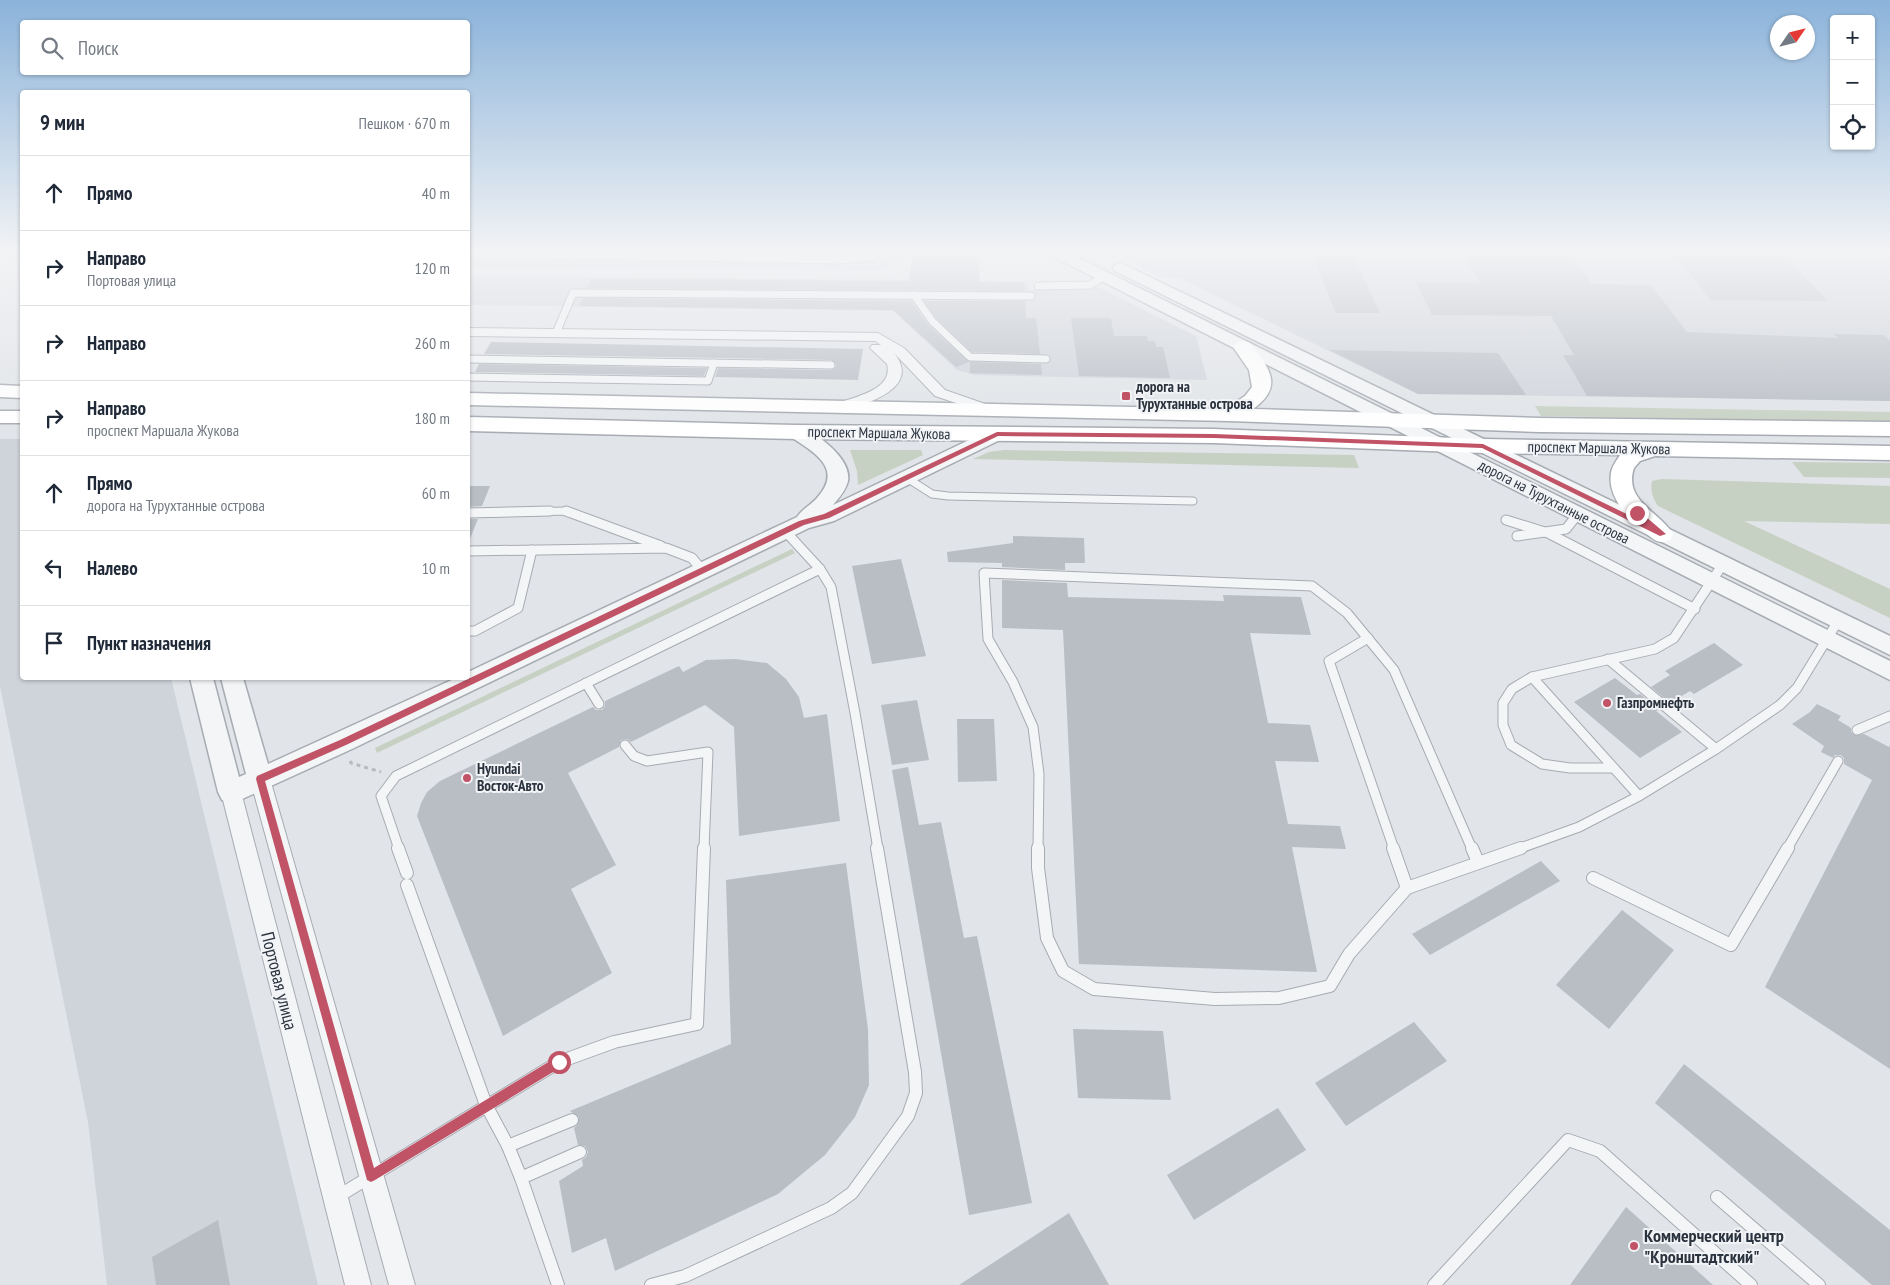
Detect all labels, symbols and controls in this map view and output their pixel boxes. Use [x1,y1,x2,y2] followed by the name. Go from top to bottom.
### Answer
[1770,15,1815,60] north arrow
[1830,15,1875,150] map controls
[1830,15,1875,60] button: +
[20,20,470,75] search box
[38,34,66,62] icon: search
[78,36,119,60] text: Поиск
[1830,60,1875,105] button: −
[1830,105,1875,150] button: locate
[40,109,85,136] text: 9 мин
[359,113,450,133] text: Пешком · 670 m
[40,179,68,207] icon: ahead
[87,181,132,205] text: Прямо
[422,183,450,203] text: 40 m
[87,246,146,270] text: Направо
[40,254,68,282] icon: right
[415,258,450,278] text: 120 m
[87,270,176,290] text: Портовая улица
[40,329,68,357] icon: right
[87,331,146,355] text: Направо
[415,333,450,353] text: 260 m
[1135,377,1253,413] place label: дорога на Турухтанные острова
[1120,390,1132,402] marker: дорога на Турухтанные острова
[87,396,146,420] text: Направо
[40,404,68,432] icon: right
[415,408,450,428] text: 180 m
[87,420,239,440] text: проспект Маршала Жукова
[808,422,951,443] street label: проспект Маршала Жукова
[1528,437,1671,458] street label: проспект Маршала Жукова
[1476,455,1633,548] street label: дорога на Турухтанные острова
[87,471,132,495] text: Прямо
[40,479,68,507] icon: ahead
[422,483,450,503] text: 60 m
[87,495,265,515] text: дорога на Турухтанные острова
[1626,502,1649,525] route end
[40,554,68,582] icon: left
[87,556,138,580] text: Налево
[422,558,450,578] text: 10 m
[40,629,68,657] icon: arrive
[87,631,211,655] text: Пункт назначения
[1617,693,1694,712] place label: Газпромнефть
[1601,697,1613,709] marker: Газпромнефть
[477,759,544,795] place label: Hyundai Восток-Авто
[461,772,473,784] marker: Hyundai Восток-Авто
[256,929,303,1032] street label: Портовая улица
[548,1051,571,1074] route start
[1644,1224,1784,1268] place label: Коммерческий центр "Кронштадтский"
[1628,1240,1640,1252] marker: Коммерческий центр "Кронштадтский"

